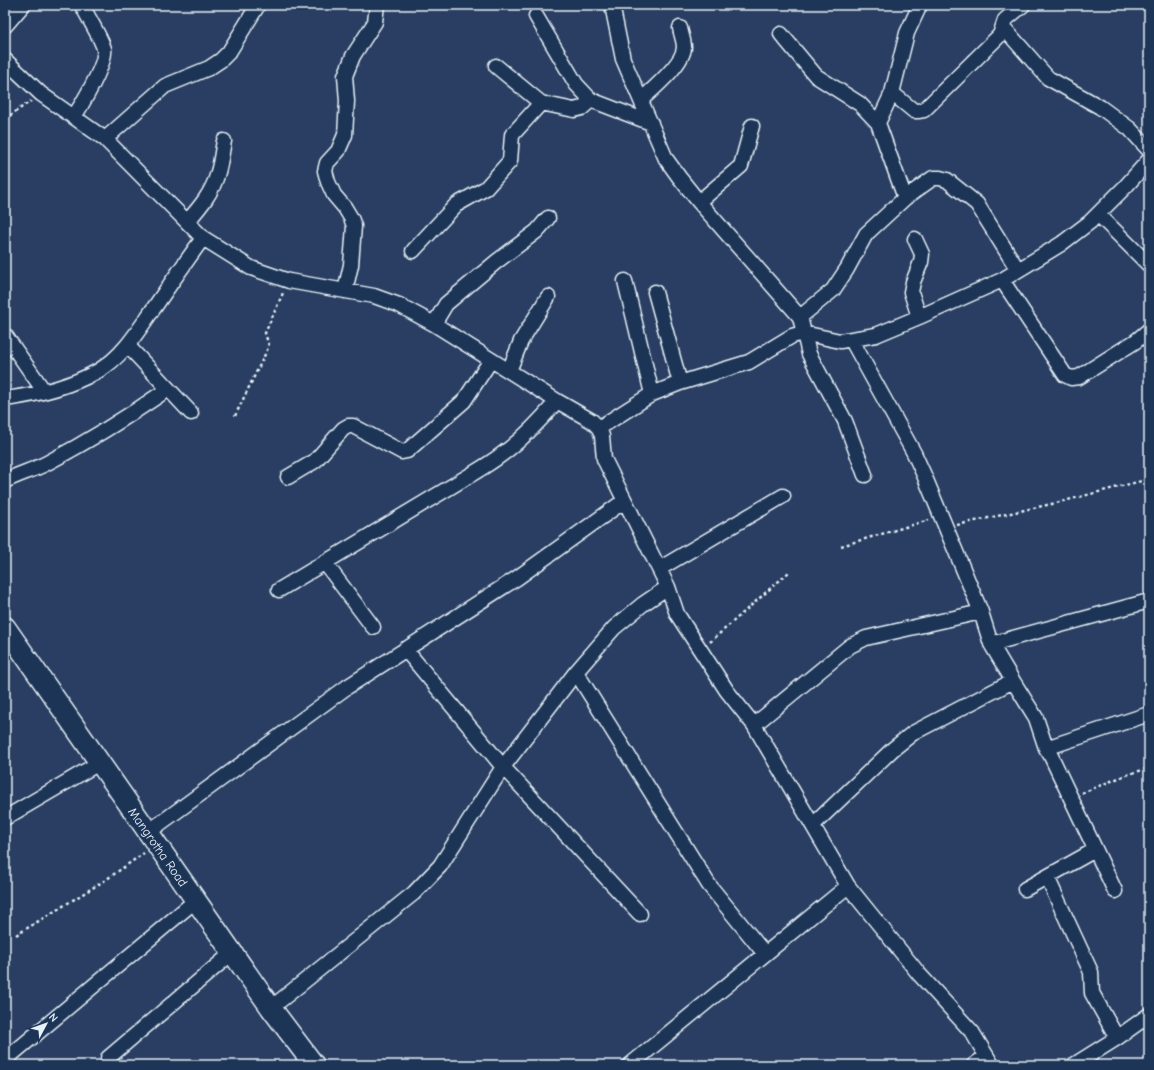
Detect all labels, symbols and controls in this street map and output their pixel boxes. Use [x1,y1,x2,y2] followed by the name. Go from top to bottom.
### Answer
[125,805,191,889] street label: Mangrotha Road
[26,1004,66,1044] north arrow
[46,1011,60,1025] text: N

